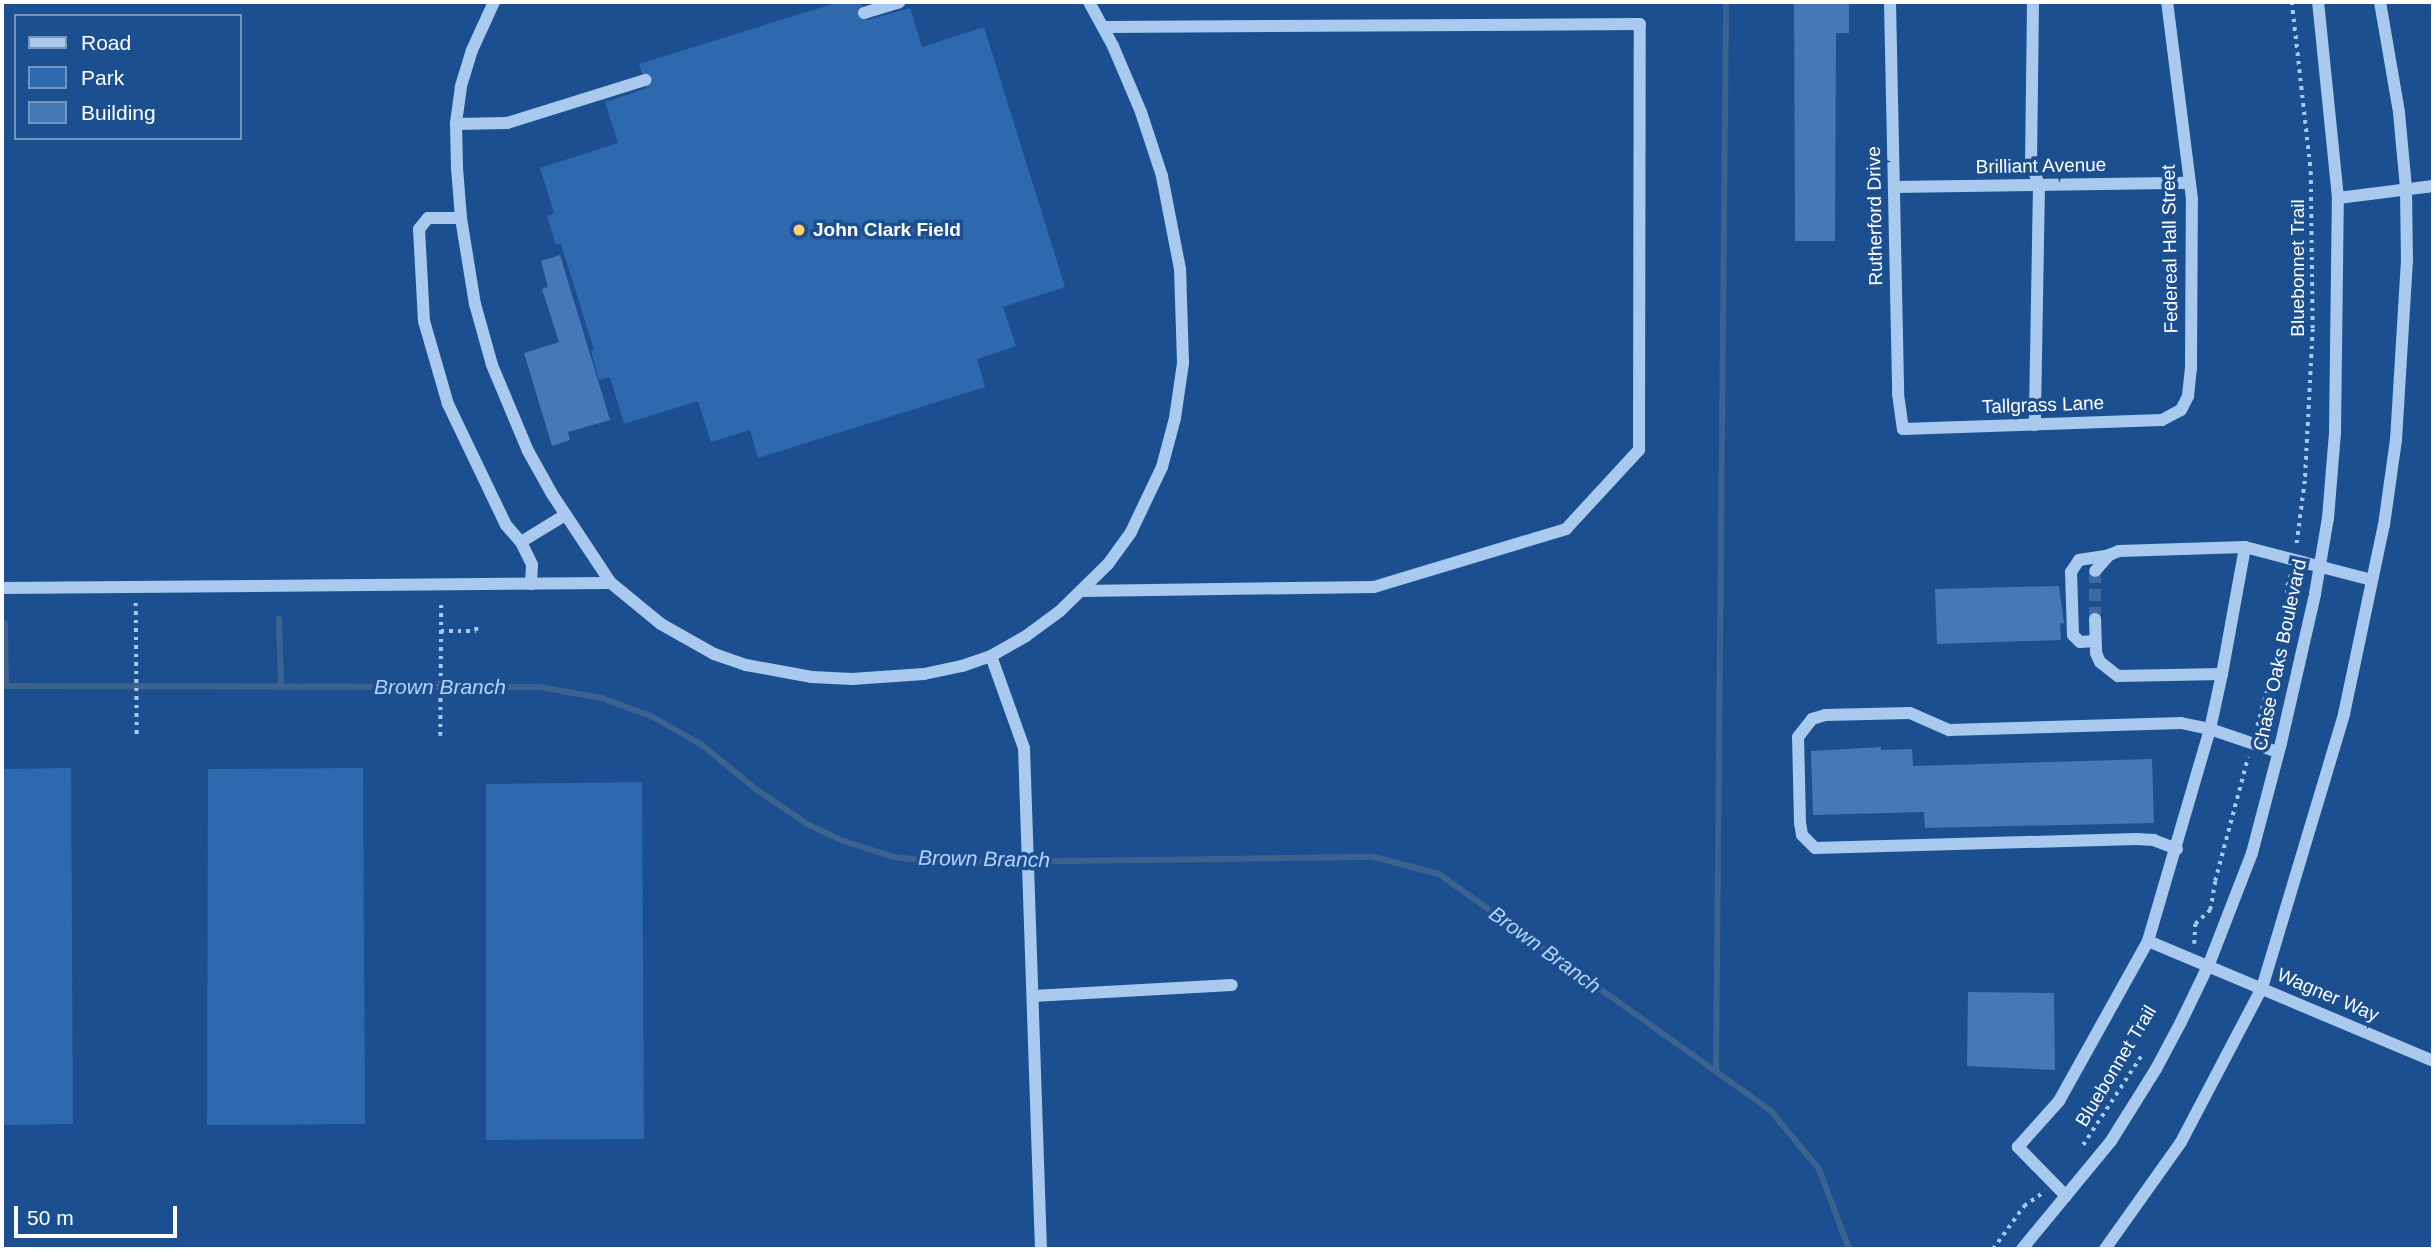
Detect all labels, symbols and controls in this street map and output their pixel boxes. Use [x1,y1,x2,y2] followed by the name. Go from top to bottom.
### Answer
[14,14,242,140] legend
[81,31,131,54] text: Road
[81,66,124,89] text: Park
[81,101,156,124] text: Building
[1862,146,1888,286] street label: Rutherford Drive
[1975,153,2107,179] street label: Brilliant Avenue
[2157,164,2183,334] street label: Federeal Hall Street
[2287,199,2309,337] street label: Bluebonnet Trail
[813,219,961,241] place label: John Clark Field
[791,222,807,238] marker: John Clark Field
[1981,391,2105,419] street label: Tallgrass Lane
[2249,557,2311,753] street label: Chase Oaks Boulevard
[374,674,506,700] water label: Brown Branch
[918,845,1050,873] water label: Brown Branch
[1484,901,1606,999] water label: Brown Branch
[2274,963,2382,1027] street label: Wagner Way
[2071,1001,2161,1131] street label: Bluebonnet Trail
[18,1192,180,1236] scale bar
[27,1206,74,1229] text: 50 m

